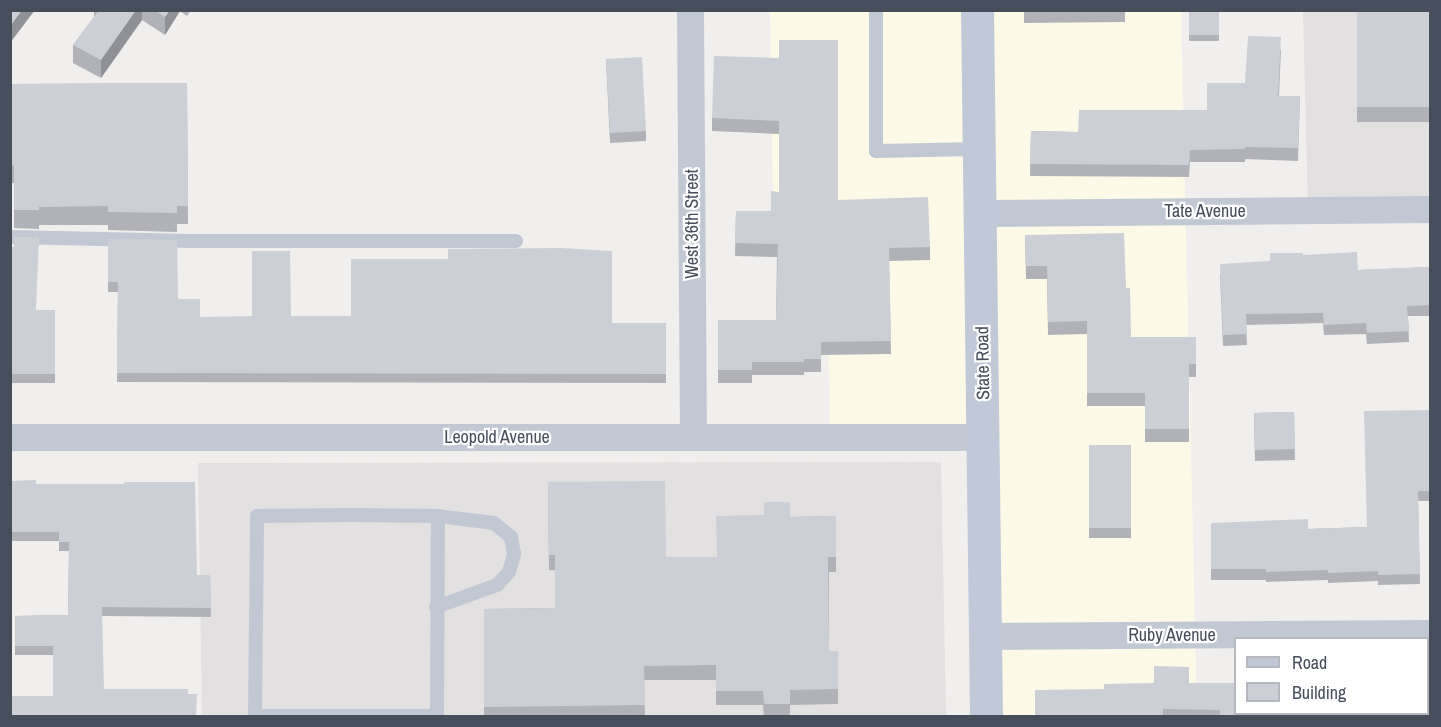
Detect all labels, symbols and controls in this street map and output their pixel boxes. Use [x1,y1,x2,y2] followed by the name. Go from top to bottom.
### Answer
[681,169,703,279] street label: West 36th Street
[1164,200,1246,222] street label: Tate Avenue
[972,326,994,400] street label: State Road
[444,426,550,448] street label: Leopold Avenue
[1128,624,1216,646] street label: Ruby Avenue
[1234,637,1429,715] legend
[1292,650,1327,675] text: Road
[1292,680,1346,705] text: Building

